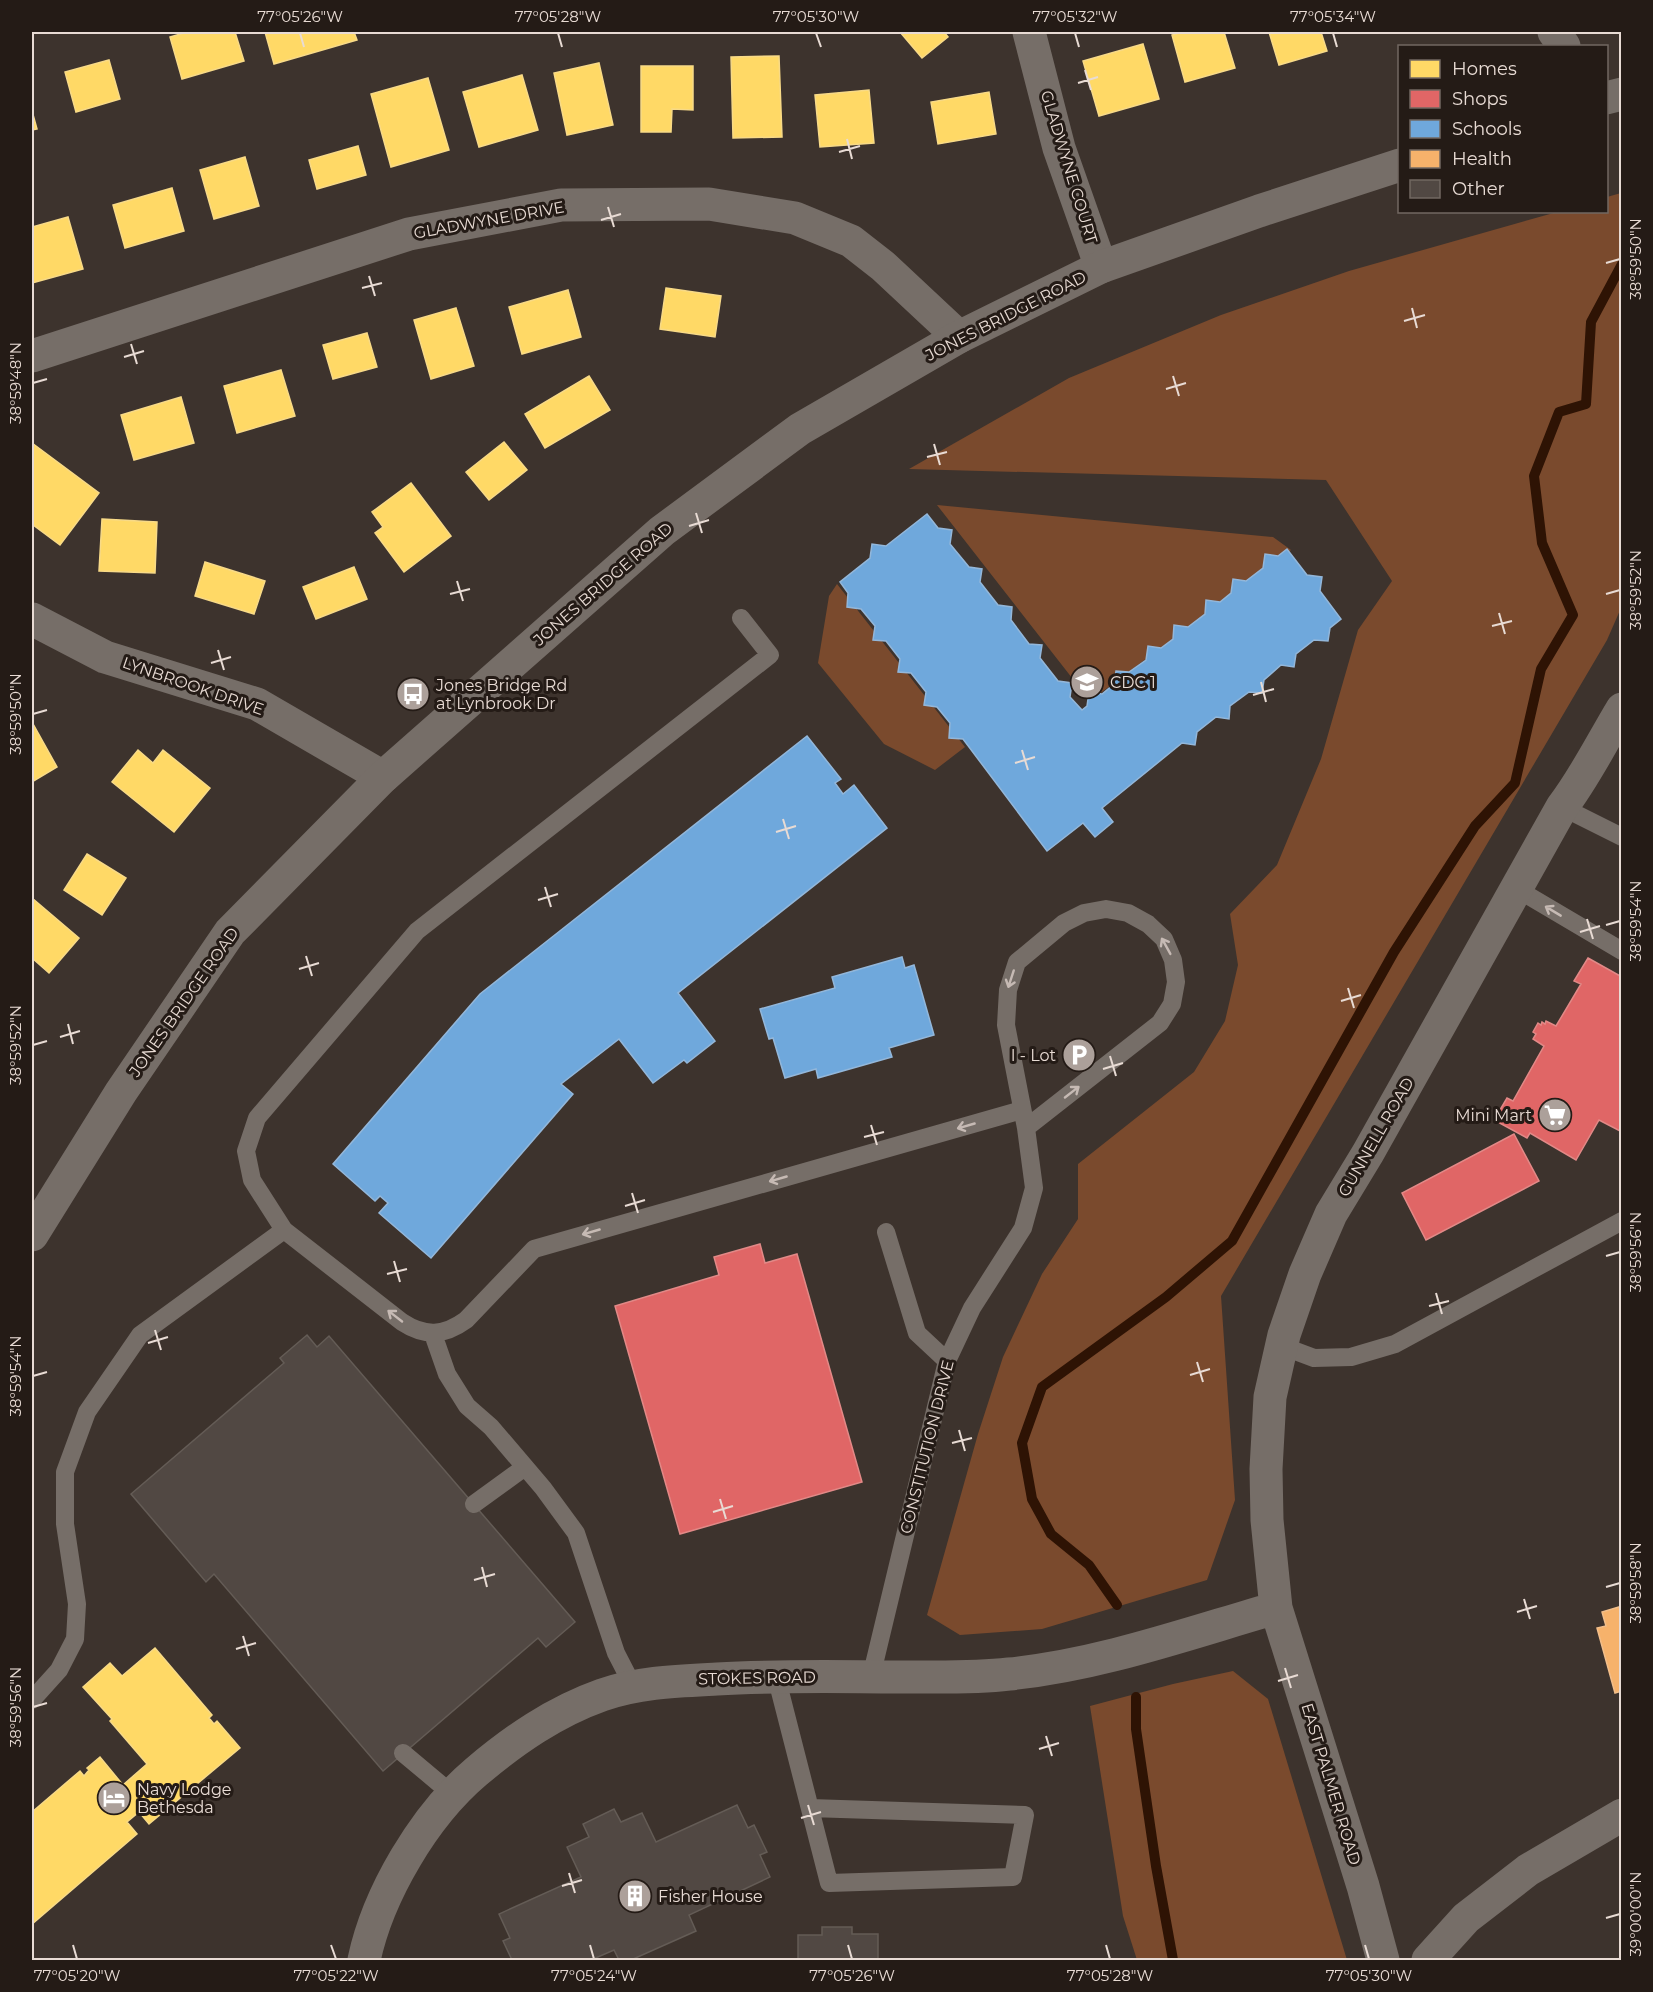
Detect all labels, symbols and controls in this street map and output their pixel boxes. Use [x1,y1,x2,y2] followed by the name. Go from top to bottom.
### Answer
[257,7,343,26] text: 77°05'26"W
[515,7,601,26] text: 77°05'28"W
[773,7,860,26] text: 77°05'30"W
[1033,7,1118,26] text: 77°05'32"W
[1290,7,1376,26] text: 77°05'34"W
[1398,45,1608,213] legend
[1452,58,1517,80] text: Homes
[1037,88,1102,247] street label: GLADWYNE COURT
[1452,88,1508,110] text: Shops
[1452,118,1522,140] text: Schools
[1452,148,1512,170] text: Health
[1452,178,1505,200] text: Other
[412,197,566,243] street label: GLADWYNE DRIVE
[1626,218,1645,300] text: 38°59'50"N
[922,267,1089,365] street label: JONES BRIDGE ROAD
[6,342,25,424] text: 38°59'48"N
[529,519,676,650] street label: JONES BRIDGE ROAD
[1626,550,1645,630] text: 38°59'52"N
[120,653,266,719] street label: LYNBROOK DRIVE
[1069,664,1105,700] school or university icon: CDC 1
[6,673,25,755] text: 38°59'50"N
[1110,673,1156,692] place label: CDC 1
[395,676,431,712] bus stop icon: Jones Bridge Rd at Lynbrook Dr
[435,676,567,713] place label: Jones Bridge Rd at Lynbrook Dr
[1626,880,1645,962] text: 38°59'54"N
[1545,904,1562,916] one-way arrow
[125,924,243,1081] street label: JONES BRIDGE ROAD
[1160,937,1171,955] one-way arrow
[1005,969,1016,988] one-way arrow
[6,1005,25,1085] text: 38°59'52"N
[1061,1037,1097,1073] parking icon: I - Lot
[1011,1046,1056,1065] place label: I - Lot
[1334,1074,1418,1200] street label: GUNNELL ROAD
[1064,1085,1080,1098] one-way arrow
[1537,1097,1573,1133] supermarket icon: Mini Mart
[1455,1106,1532,1125] place label: Mini Mart
[957,1121,976,1132] one-way arrow
[769,1174,788,1185] one-way arrow
[1626,1212,1645,1292] text: 38°59'56"N
[582,1227,601,1239] one-way arrow
[387,1310,403,1323] one-way arrow
[6,1335,25,1417] text: 38°59'54"N
[896,1358,958,1536] street label: CONSTITUTION DRIVE
[1626,1542,1645,1624] text: 38°59'58"N
[6,1667,25,1747] text: 38°59'56"N
[698,1667,816,1689] street label: STOKES ROAD
[1297,1701,1365,1867] street label: EAST PALMER ROAD
[96,1780,132,1816] hotel icon: Navy Lodge Bethesda
[137,1780,232,1817] place label: Navy Lodge Bethesda
[1626,1872,1645,1956] text: 39°00'00"N
[617,1878,653,1914] building icon: Fisher House
[658,1887,763,1906] place label: Fisher House
[34,1966,121,1985] text: 77°05'20"W
[293,1966,379,1985] text: 77°05'22"W
[551,1966,637,1985] text: 77°05'24"W
[809,1966,895,1985] text: 77°05'26"W
[1067,1966,1153,1985] text: 77°05'28"W
[1326,1966,1413,1985] text: 77°05'30"W

